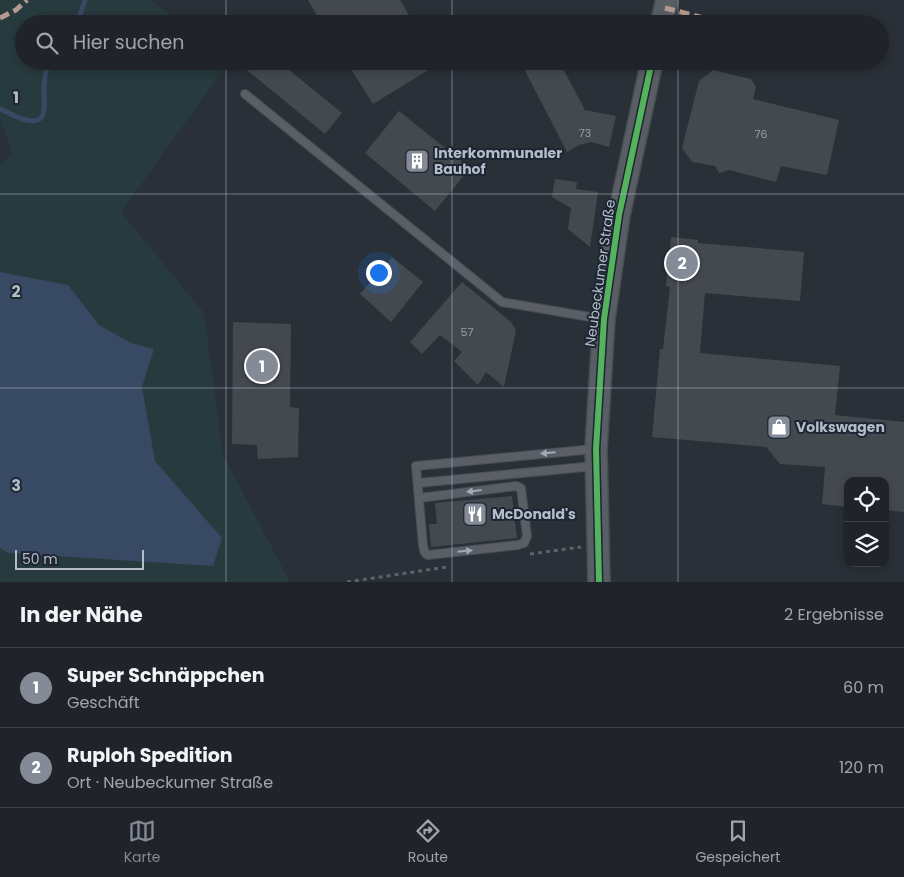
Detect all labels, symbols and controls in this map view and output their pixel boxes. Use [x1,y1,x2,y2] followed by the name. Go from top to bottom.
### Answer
[15,15,889,70] search box
[33,29,61,57] icon: search
[73,29,184,56] text: Hier suchen
[13,86,19,109] text: 1
[579,125,591,141] house number: 73
[755,126,768,142] house number: 76
[434,143,562,179] place label: Interkommunaler Bauhof
[404,148,430,174] building icon: Interkommunaler Bauhof
[580,198,620,348] street label: Neubeckumer Straße
[666,244,698,282] pin: 2
[366,260,392,286] your location
[11,280,21,303] text: 2
[461,324,473,340] house number: 57
[246,347,278,385] pin: 1
[766,414,792,440] shop icon: Volkswagen
[796,417,885,437] place label: Volkswagen
[539,450,555,458] one-way arrow
[11,474,21,497] text: 3
[844,477,889,567] map controls
[844,477,889,522] button: locate
[466,487,482,495] one-way arrow
[462,501,488,527] restaurant icon: McDonald's
[492,504,576,524] place label: McDonald's
[844,522,889,567] button: layers
[15,547,144,570] scale bar
[458,547,474,555] one-way arrow
[22,549,58,569] text: 50 m
[20,600,143,629] text: In der Nähe
[784,603,884,626] text: 2 Ergebnisse
[67,662,265,689] text: Super Schnäppchen
[33,676,39,699] text: 1
[843,676,884,699] text: 60 m
[67,691,140,714] text: Geschäft
[67,742,233,769] text: Ruploh Spedition
[31,756,41,779] text: 2
[839,756,884,779] text: 120 m
[67,771,273,794] text: Ort · Neubeckumer Straße
[124,817,161,868] tab: Karte
[408,817,448,868] tab: Route
[695,817,780,868] tab: Gespeichert

